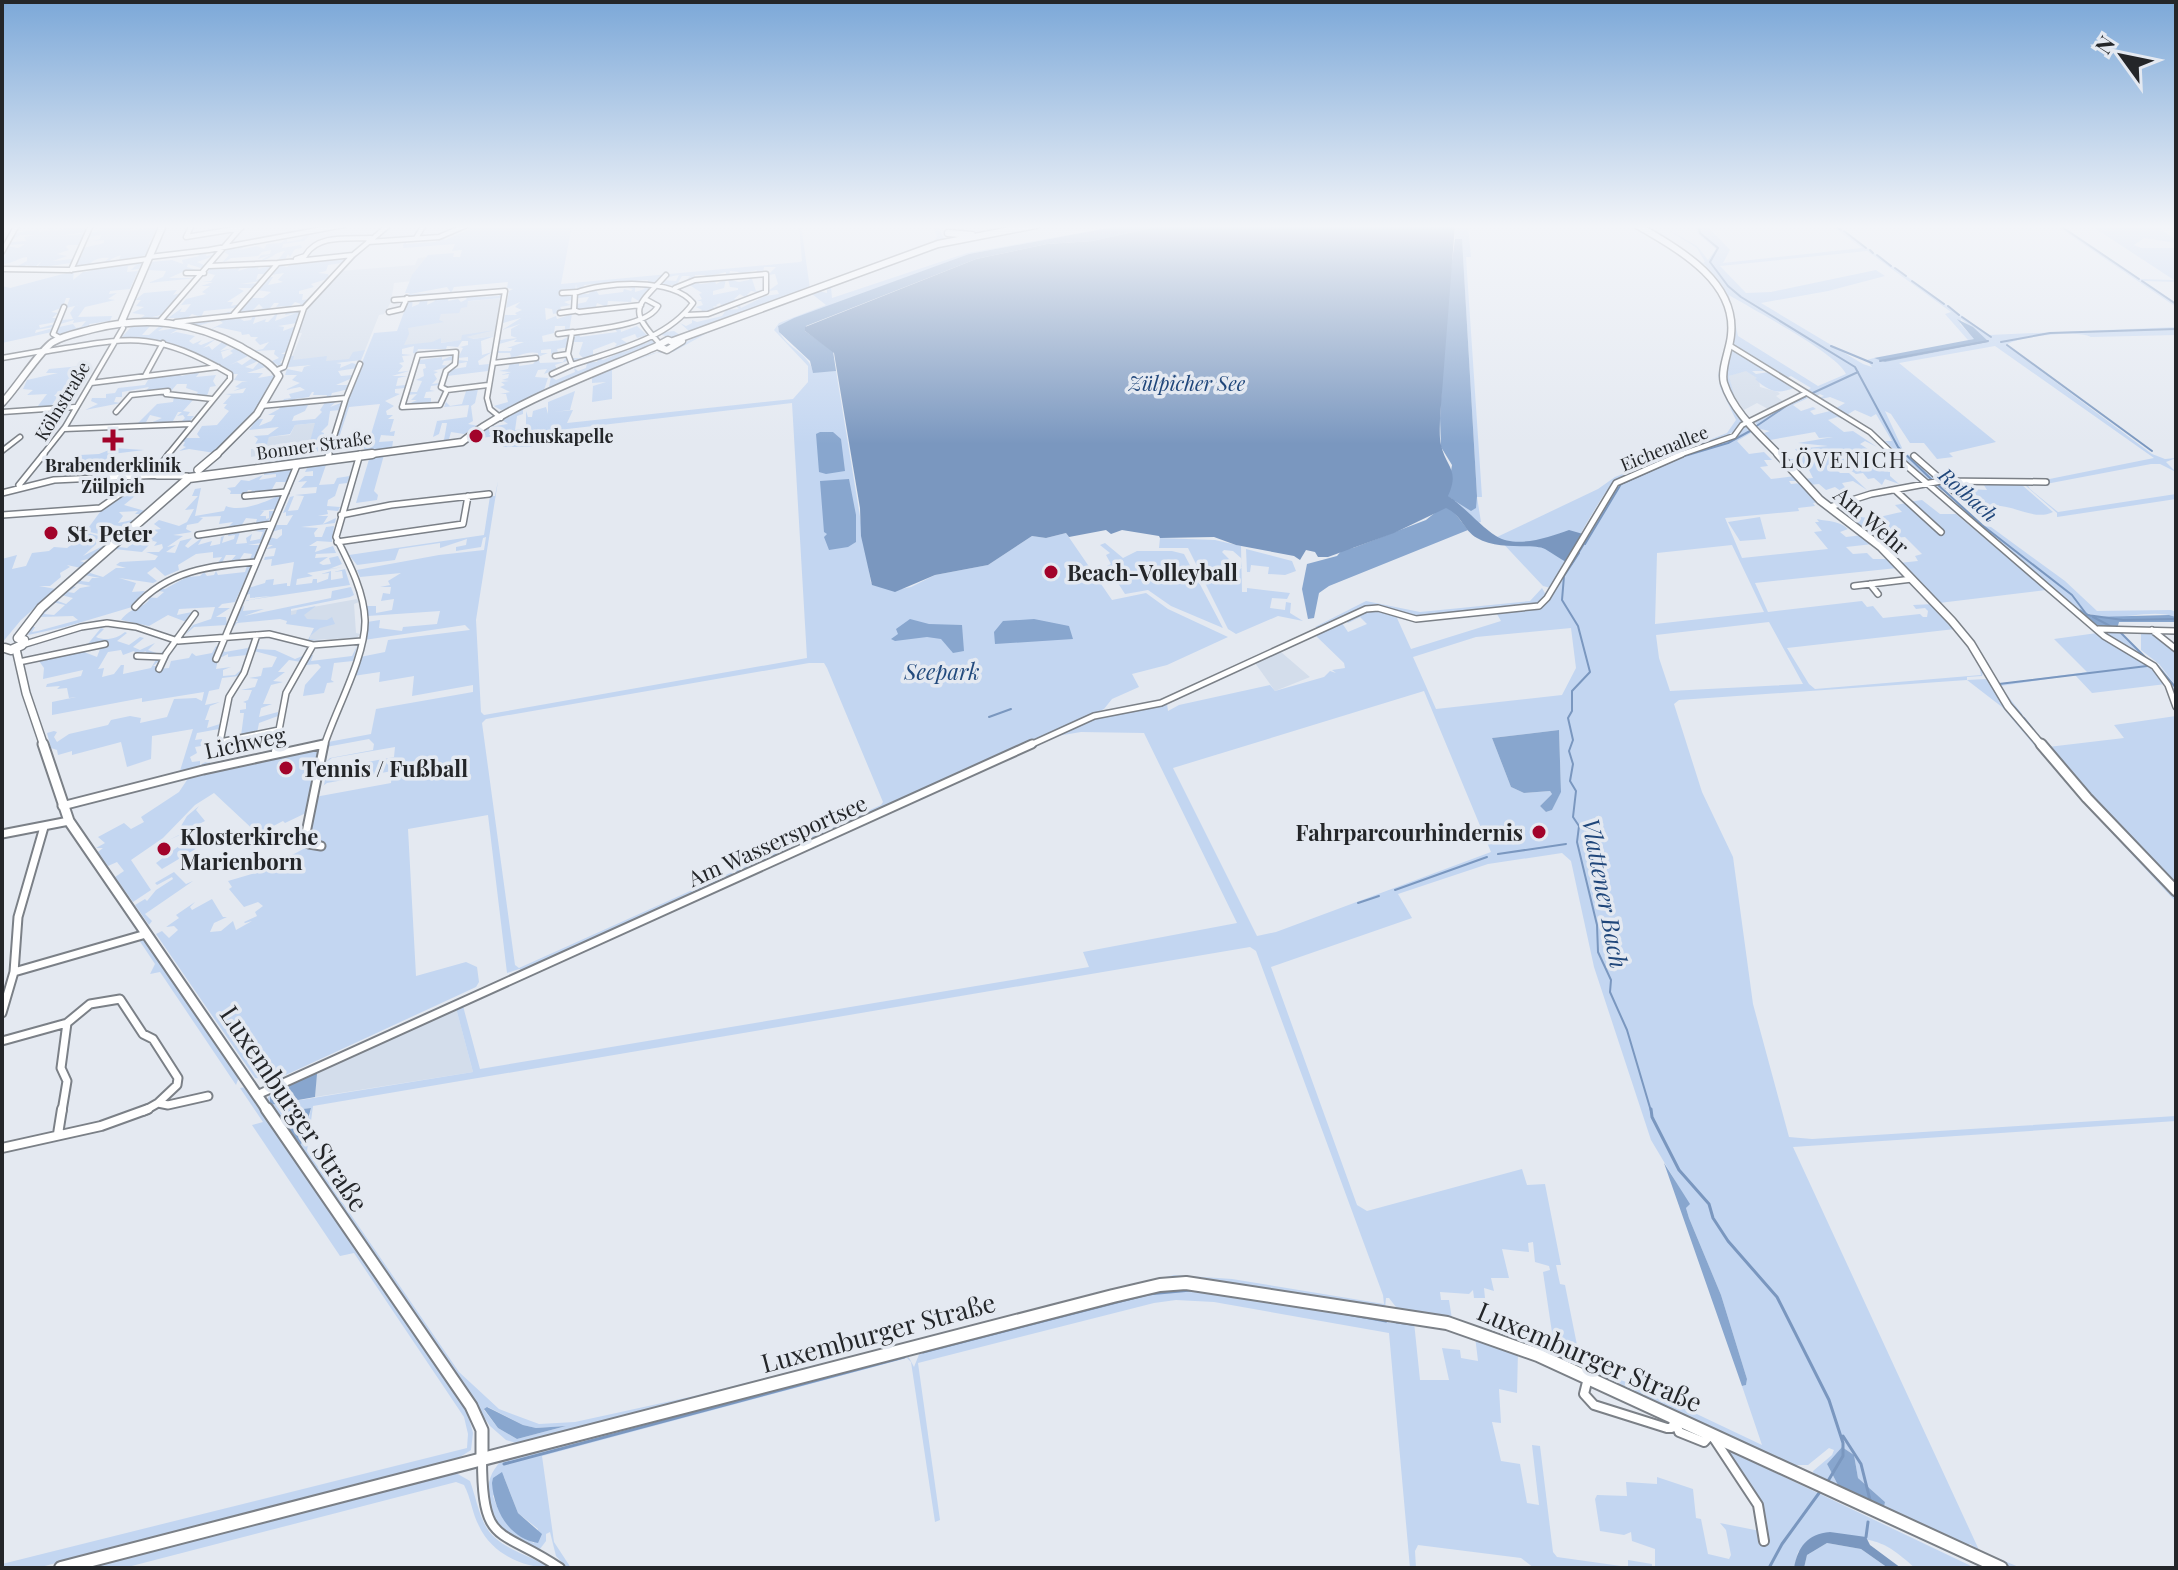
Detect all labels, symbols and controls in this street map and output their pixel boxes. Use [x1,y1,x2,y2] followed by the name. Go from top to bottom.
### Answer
[2082,16,2162,96] north arrow
[2087,30,2121,59] text: N
[29,357,95,445] street label: Kölnstraße
[1128,369,1246,396] water label: Zülpicher See
[1617,420,1711,476] street label: Eichenallee
[492,424,614,448] place label: Rochuskapelle
[255,425,373,465] street label: Bonner Straße
[467,427,485,445] marker: Rochuskapelle
[102,429,124,451] marker: Brabenderklinik Zülpich
[1781,444,1907,474] district label: LÖVENICH
[45,453,182,498] place label: Brabenderklinik Zülpich
[1933,460,2004,527] water label: Rotbach
[1827,478,1916,561] street label: Am Wehr
[67,518,153,548] place label: St. Peter
[42,524,60,542] marker: St. Peter
[1067,557,1238,587] place label: Beach-Volleyball
[1042,563,1060,581] marker: Beach-Volleyball
[903,656,980,686] park label: Seepark
[202,719,289,765] street label: Lichweg
[302,753,468,783] place label: Tennis / Fußball
[277,759,295,777] marker: Tennis / Fußball
[682,787,871,893] street label: Am Wassersportsee
[1576,815,1636,971] water label: Vlattener Bach
[1296,817,1523,847] place label: Fahrparcourhindernis
[180,821,318,876] place label: Klosterkirche Marienborn
[1530,823,1548,841] marker: Fahrparcourhindernis
[155,840,173,858] marker: Klosterkirche Marienborn
[213,998,377,1218] street label: Luxemburger Straße
[757,1284,999,1380] street label: Luxemburger Straße
[1472,1293,1708,1419] street label: Luxemburger Straße

